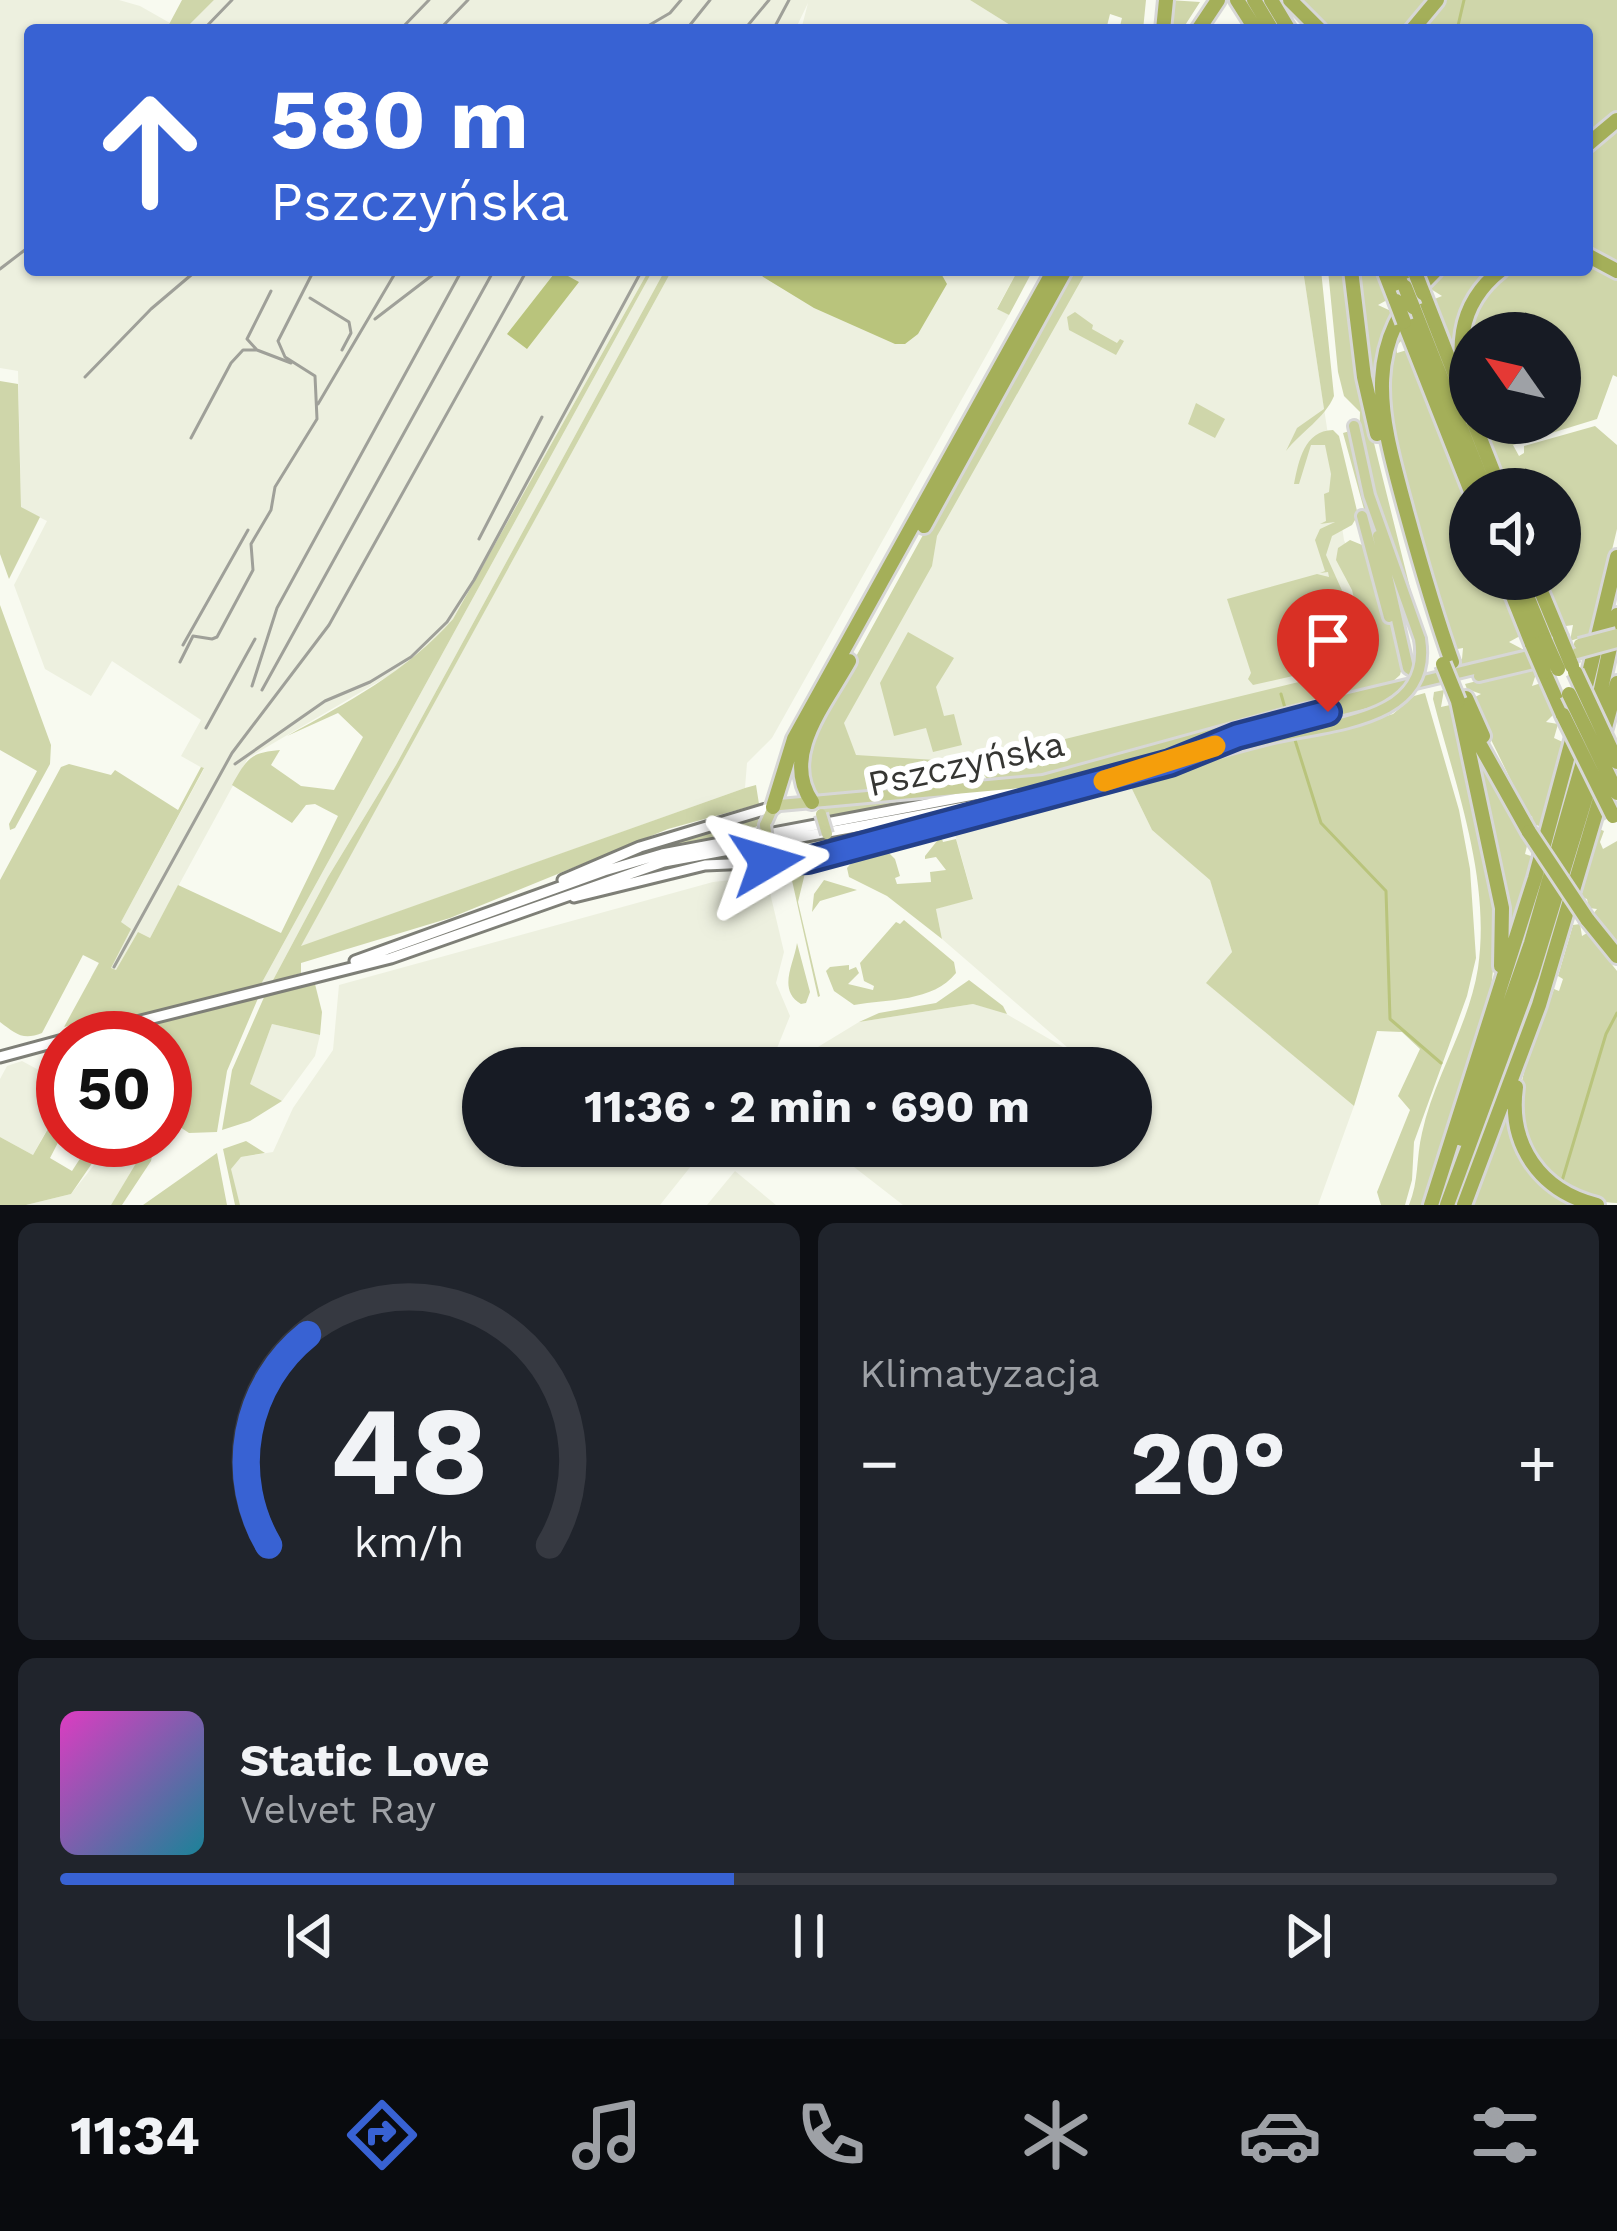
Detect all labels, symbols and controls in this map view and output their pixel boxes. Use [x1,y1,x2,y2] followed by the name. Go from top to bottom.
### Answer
[270,70,529,168] text: 580 m
[72,72,228,228] icon: ahead
[270,170,569,233] text: Pszczyńska
[1449,312,1581,444] north arrow
[1449,312,1581,600] map controls
[1449,468,1581,600] button: sound
[1277,589,1379,712] pin
[1295,607,1361,673] icon: arrive
[864,723,1068,805] street label: Pszczyńska
[704,799,830,925] position arrow
[36,1011,192,1167] speed limit sign: 50
[584,1080,1030,1133] text: 11:36 · 2 min · 690 m
[860,1351,1100,1396] text: Klimatyzacja
[329,1378,488,1524] text: 48
[1130,1410,1286,1516] text: 20°
[860,1425,899,1502] text: −
[1517,1425,1557,1502] text: +
[353,1516,464,1566] text: km/h
[240,1734,490,1787] text: Static Love
[240,1787,436,1832] text: Velvet Ray
[277,1903,343,1969] icon: previous
[776,1903,842,1969] icon: pause
[1275,1903,1341,1969] icon: next
[340,2093,424,2177] icon: directions
[565,2093,649,2177] icon: music
[789,2093,873,2177] icon: phone
[1014,2093,1098,2177] icon: climate
[1238,2093,1322,2177] icon: car
[1463,2093,1547,2177] icon: filters
[70,2104,200,2167] text: 11:34

